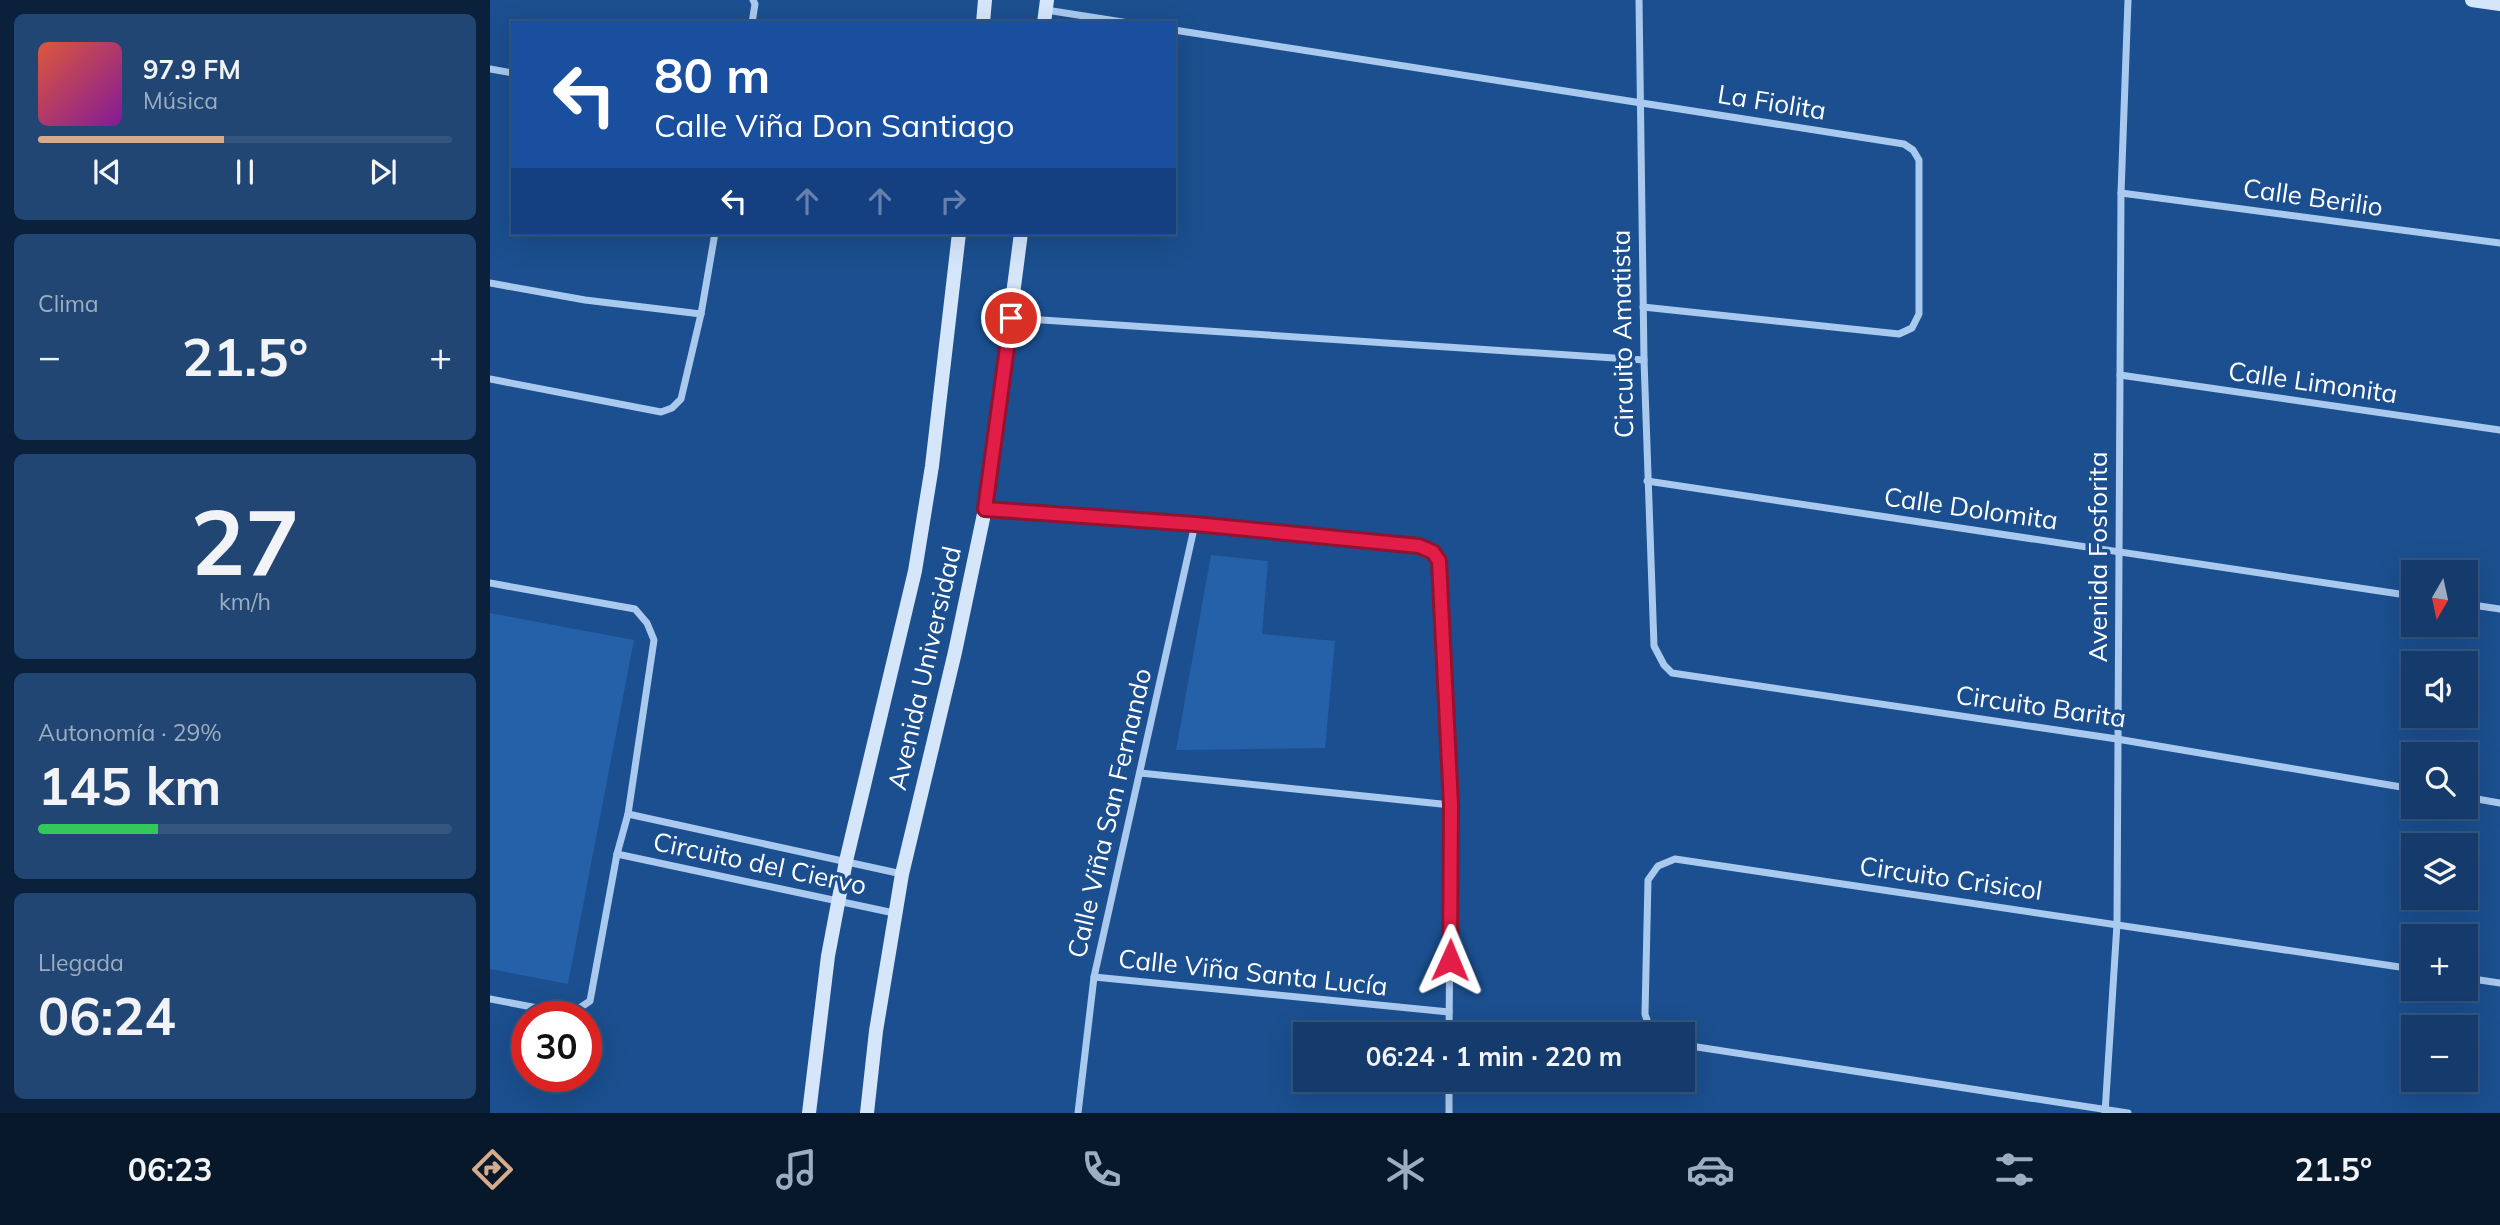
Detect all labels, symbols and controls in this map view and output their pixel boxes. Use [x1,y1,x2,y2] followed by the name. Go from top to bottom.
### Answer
[654,44,770,105] text: 80 m
[539,49,630,140] icon: left
[143,53,241,86] text: 97.9 FM
[1715,77,1829,127] street label: La Fiolita
[143,86,218,115] text: Música
[654,105,1015,145] text: Calle Viña Don Santiago
[88,153,126,191] icon: previous
[226,153,264,191] icon: pause
[364,153,402,191] icon: next
[2241,171,2385,223] street label: Calle Berilio
[715,182,753,220] icon: left
[788,182,826,220] icon: ahead
[861,182,899,220] icon: ahead
[934,182,972,220] icon: right
[1604,230,1640,438] street label: Circuito Amatista
[981,288,1041,348] pin
[38,289,99,318] text: Clima
[992,299,1030,337] icon: arrive
[182,324,308,389] text: 21.5°
[38,332,61,380] text: −
[429,332,452,380] text: +
[2226,354,2400,410] street label: Calle Limonita
[2081,451,2114,663] street label: Avenida Fosforita
[1882,479,2060,537] street label: Calle Dolomita
[190,484,300,598] text: 27
[880,543,968,793] street label: Avenida Universidad
[2401,560,2478,637] north arrow
[2401,560,2478,1092] map controls
[219,587,271,616] text: km/h
[2401,651,2478,728] button: sound
[1060,665,1158,961] street label: Calle Viña San Fernando
[1954,678,2128,734] street label: Circuito Barita
[38,718,222,747] text: Autonomía · 29%
[2401,742,2478,819] button: search
[38,753,221,818] text: 145 km
[650,824,870,902] street label: Circuito del Ciervo
[2401,833,2478,910] button: layers
[1858,849,2044,907] street label: Circuito Crisicol
[1413,923,1487,997] position arrow
[2401,924,2478,1001] button: +
[1117,941,1389,1003] street label: Calle Viña Santa Lucía
[38,948,124,977] text: Llegada
[38,983,176,1048] text: 06:24
[511,1001,602,1092] speed limit sign: 30
[2401,1015,2478,1092] button: −
[1366,1040,1622,1073] text: 06:24 · 1 min · 220 m
[468,1145,517,1194] icon: directions
[772,1145,821,1194] icon: music
[1077,1145,1126,1194] icon: phone
[1381,1145,1430,1194] icon: climate
[1686,1145,1735,1194] icon: car
[1990,1145,2039,1194] icon: filters
[128,1149,212,1189] text: 06:23
[2295,1149,2372,1189] text: 21.5°

